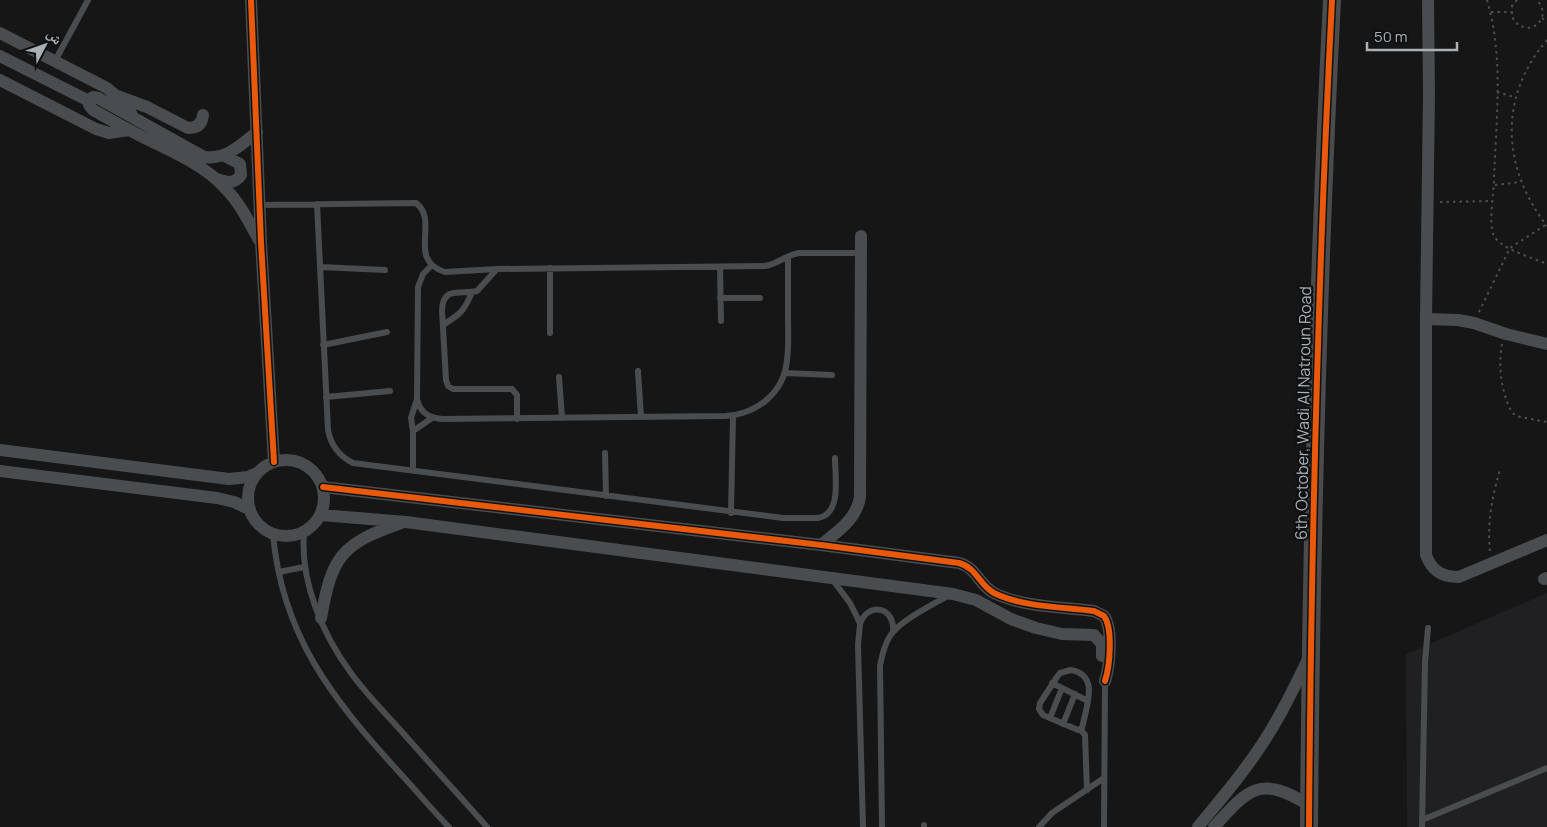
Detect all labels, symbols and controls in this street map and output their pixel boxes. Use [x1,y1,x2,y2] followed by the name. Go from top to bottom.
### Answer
[20,20,70,70] north arrow
[1367,20,1457,52] scale bar
[43,24,67,48] text: ش
[1374,26,1408,47] text: 50 m
[1290,286,1316,540] street label: 6th October, Wadi Al Natroun Road

